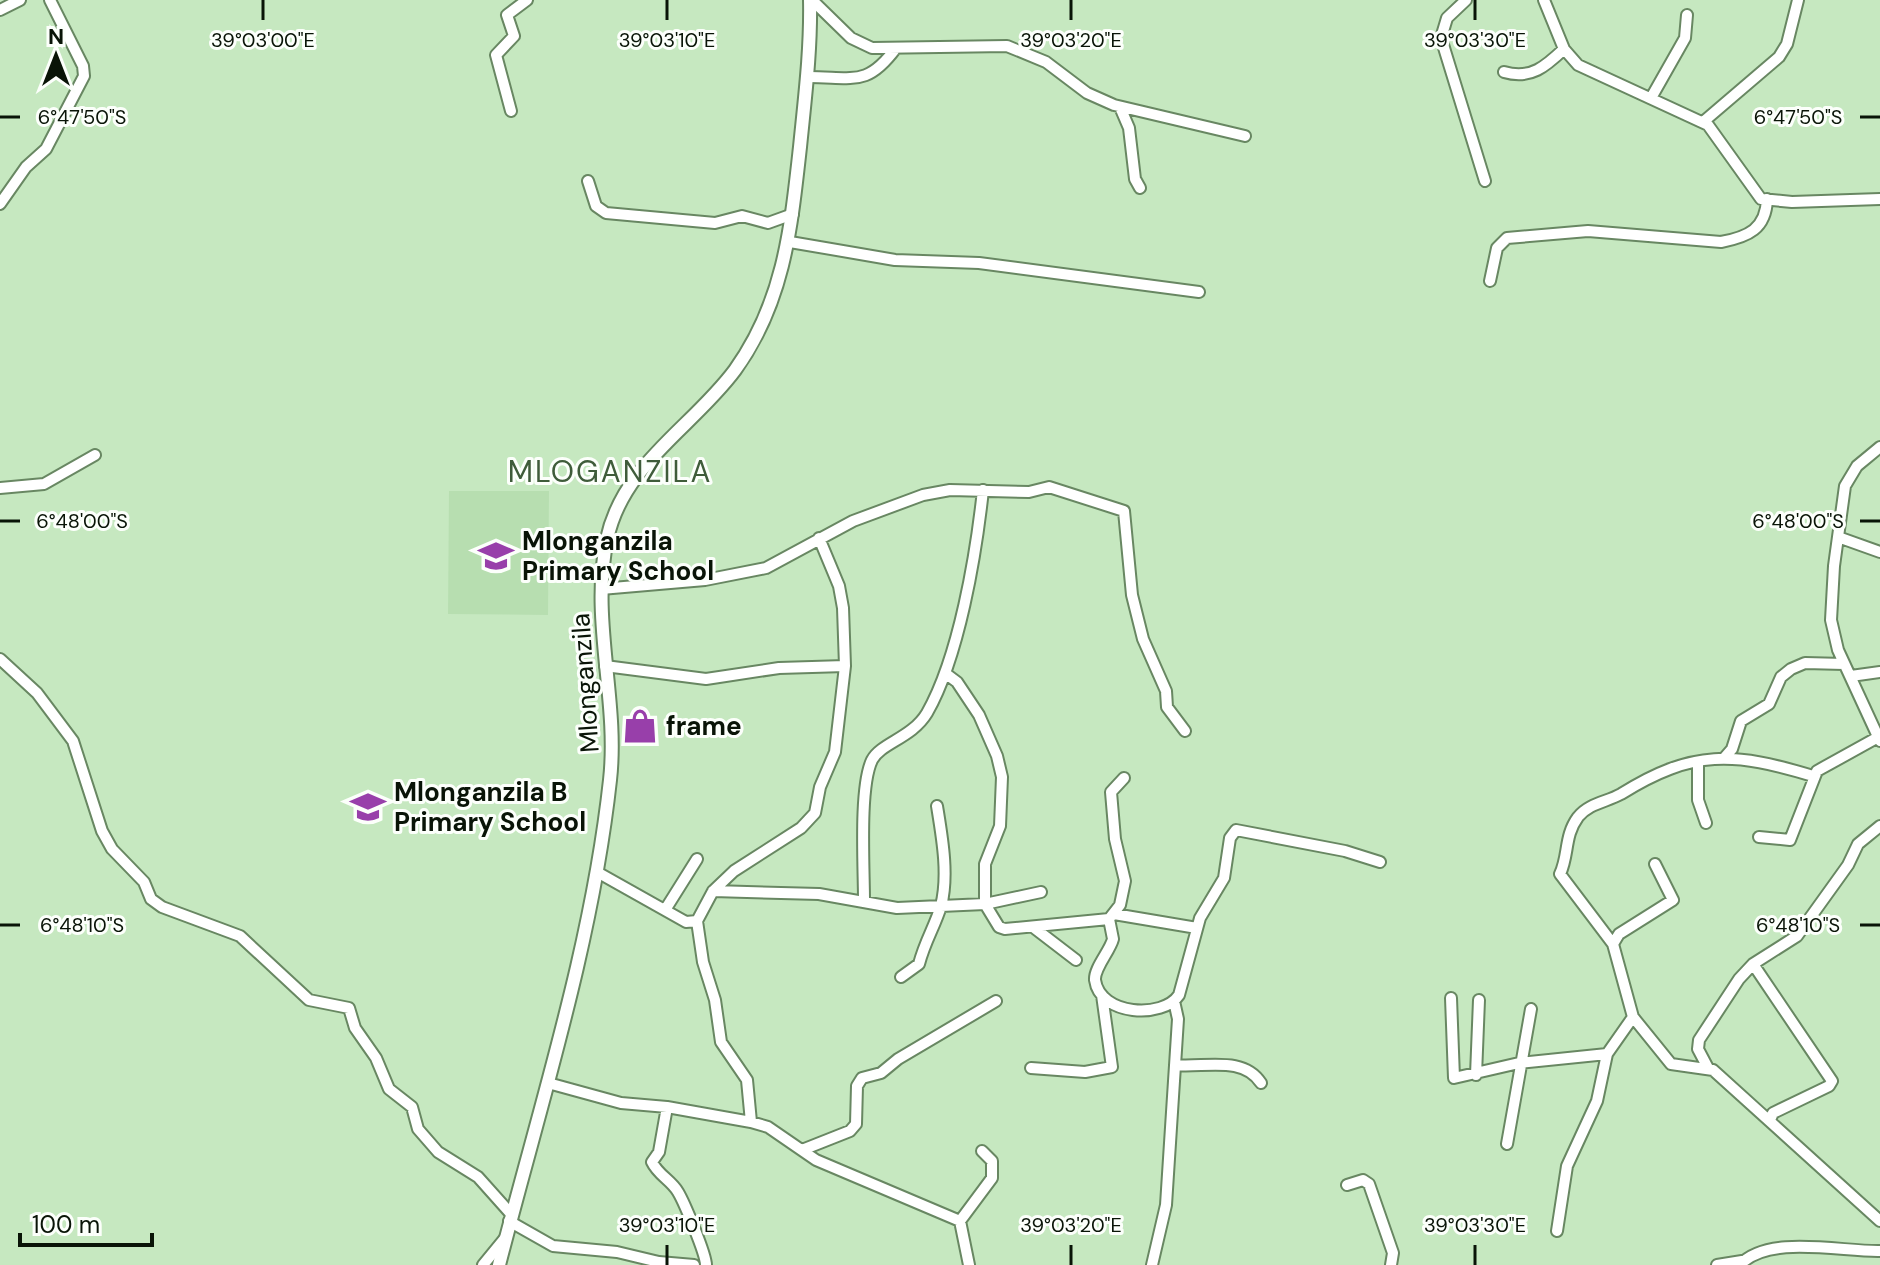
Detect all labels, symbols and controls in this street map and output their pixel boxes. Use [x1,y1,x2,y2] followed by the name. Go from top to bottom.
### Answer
[16,16,96,96] north arrow
[48,22,64,51] text: N
[211,27,315,53] text: 39°03'00"E
[619,27,715,53] text: 39°03'10"E
[1020,27,1122,53] text: 39°03'20"E
[1424,27,1526,53] text: 39°03'30"E
[38,104,126,130] text: 6°47'50"S
[1754,104,1842,130] text: 6°47'50"S
[508,452,712,491] district label: MLOGANZILA
[36,508,128,534] text: 6°48'00"S
[1752,508,1844,534] text: 6°48'00"S
[522,524,714,588] place label: Mlonganzila Primary School
[477,537,515,575] school or university icon: Mlonganzila Primary School
[563,612,607,754] street label: Mlonganzila
[621,707,659,745] shop icon: frame
[666,709,742,743] place label: frame
[394,775,586,839] place label: Mlonganzila B Primary School
[349,788,387,826] school or university icon: Mlonganzila B Primary School
[40,912,124,938] text: 6°48'10"S
[1756,912,1840,938] text: 6°48'10"S
[20,1197,152,1247] scale bar
[32,1209,100,1240] text: 100 m
[619,1212,715,1238] text: 39°03'10"E
[1020,1212,1122,1238] text: 39°03'20"E
[1424,1212,1526,1238] text: 39°03'30"E

